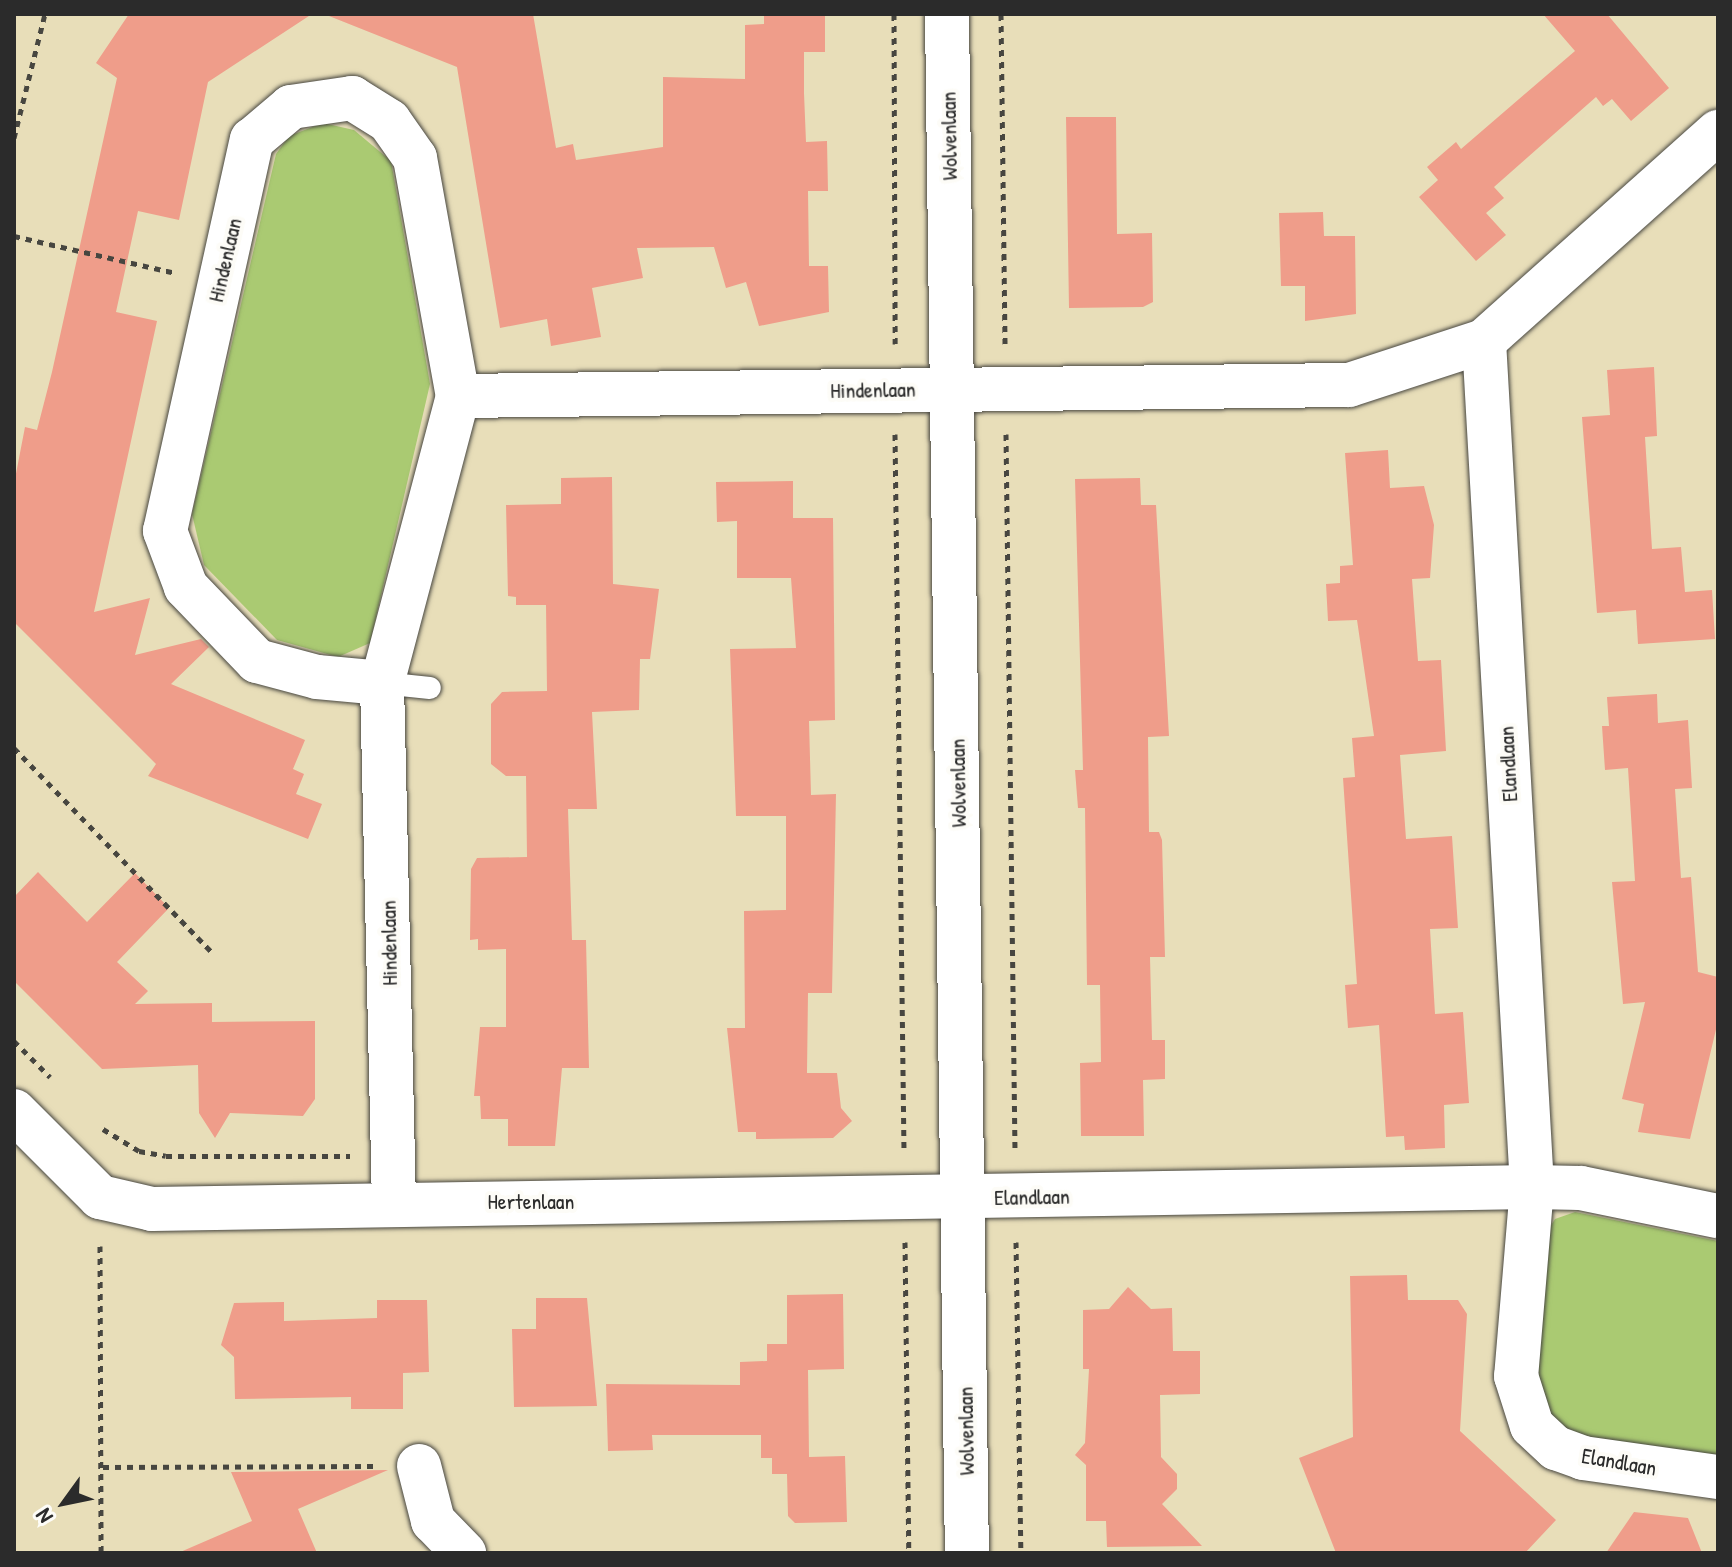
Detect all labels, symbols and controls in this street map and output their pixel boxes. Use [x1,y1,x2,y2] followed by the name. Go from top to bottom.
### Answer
[935,91,963,181] street label: Wolvenlaan
[203,215,247,305] street label: Hindenlaan
[830,376,916,404] street label: Hindenlaan
[1493,725,1523,803] street label: Elandlaan
[944,738,972,828] street label: Wolvenlaan
[375,900,403,986] street label: Hindenlaan
[994,1183,1070,1211] street label: Elandlaan
[488,1189,574,1215] street label: Hertenlaan
[952,1386,980,1476] street label: Wolvenlaan
[1579,1442,1659,1482] street label: Elandlaan
[24,1463,104,1543] north arrow
[28,1503,60,1529] text: N

